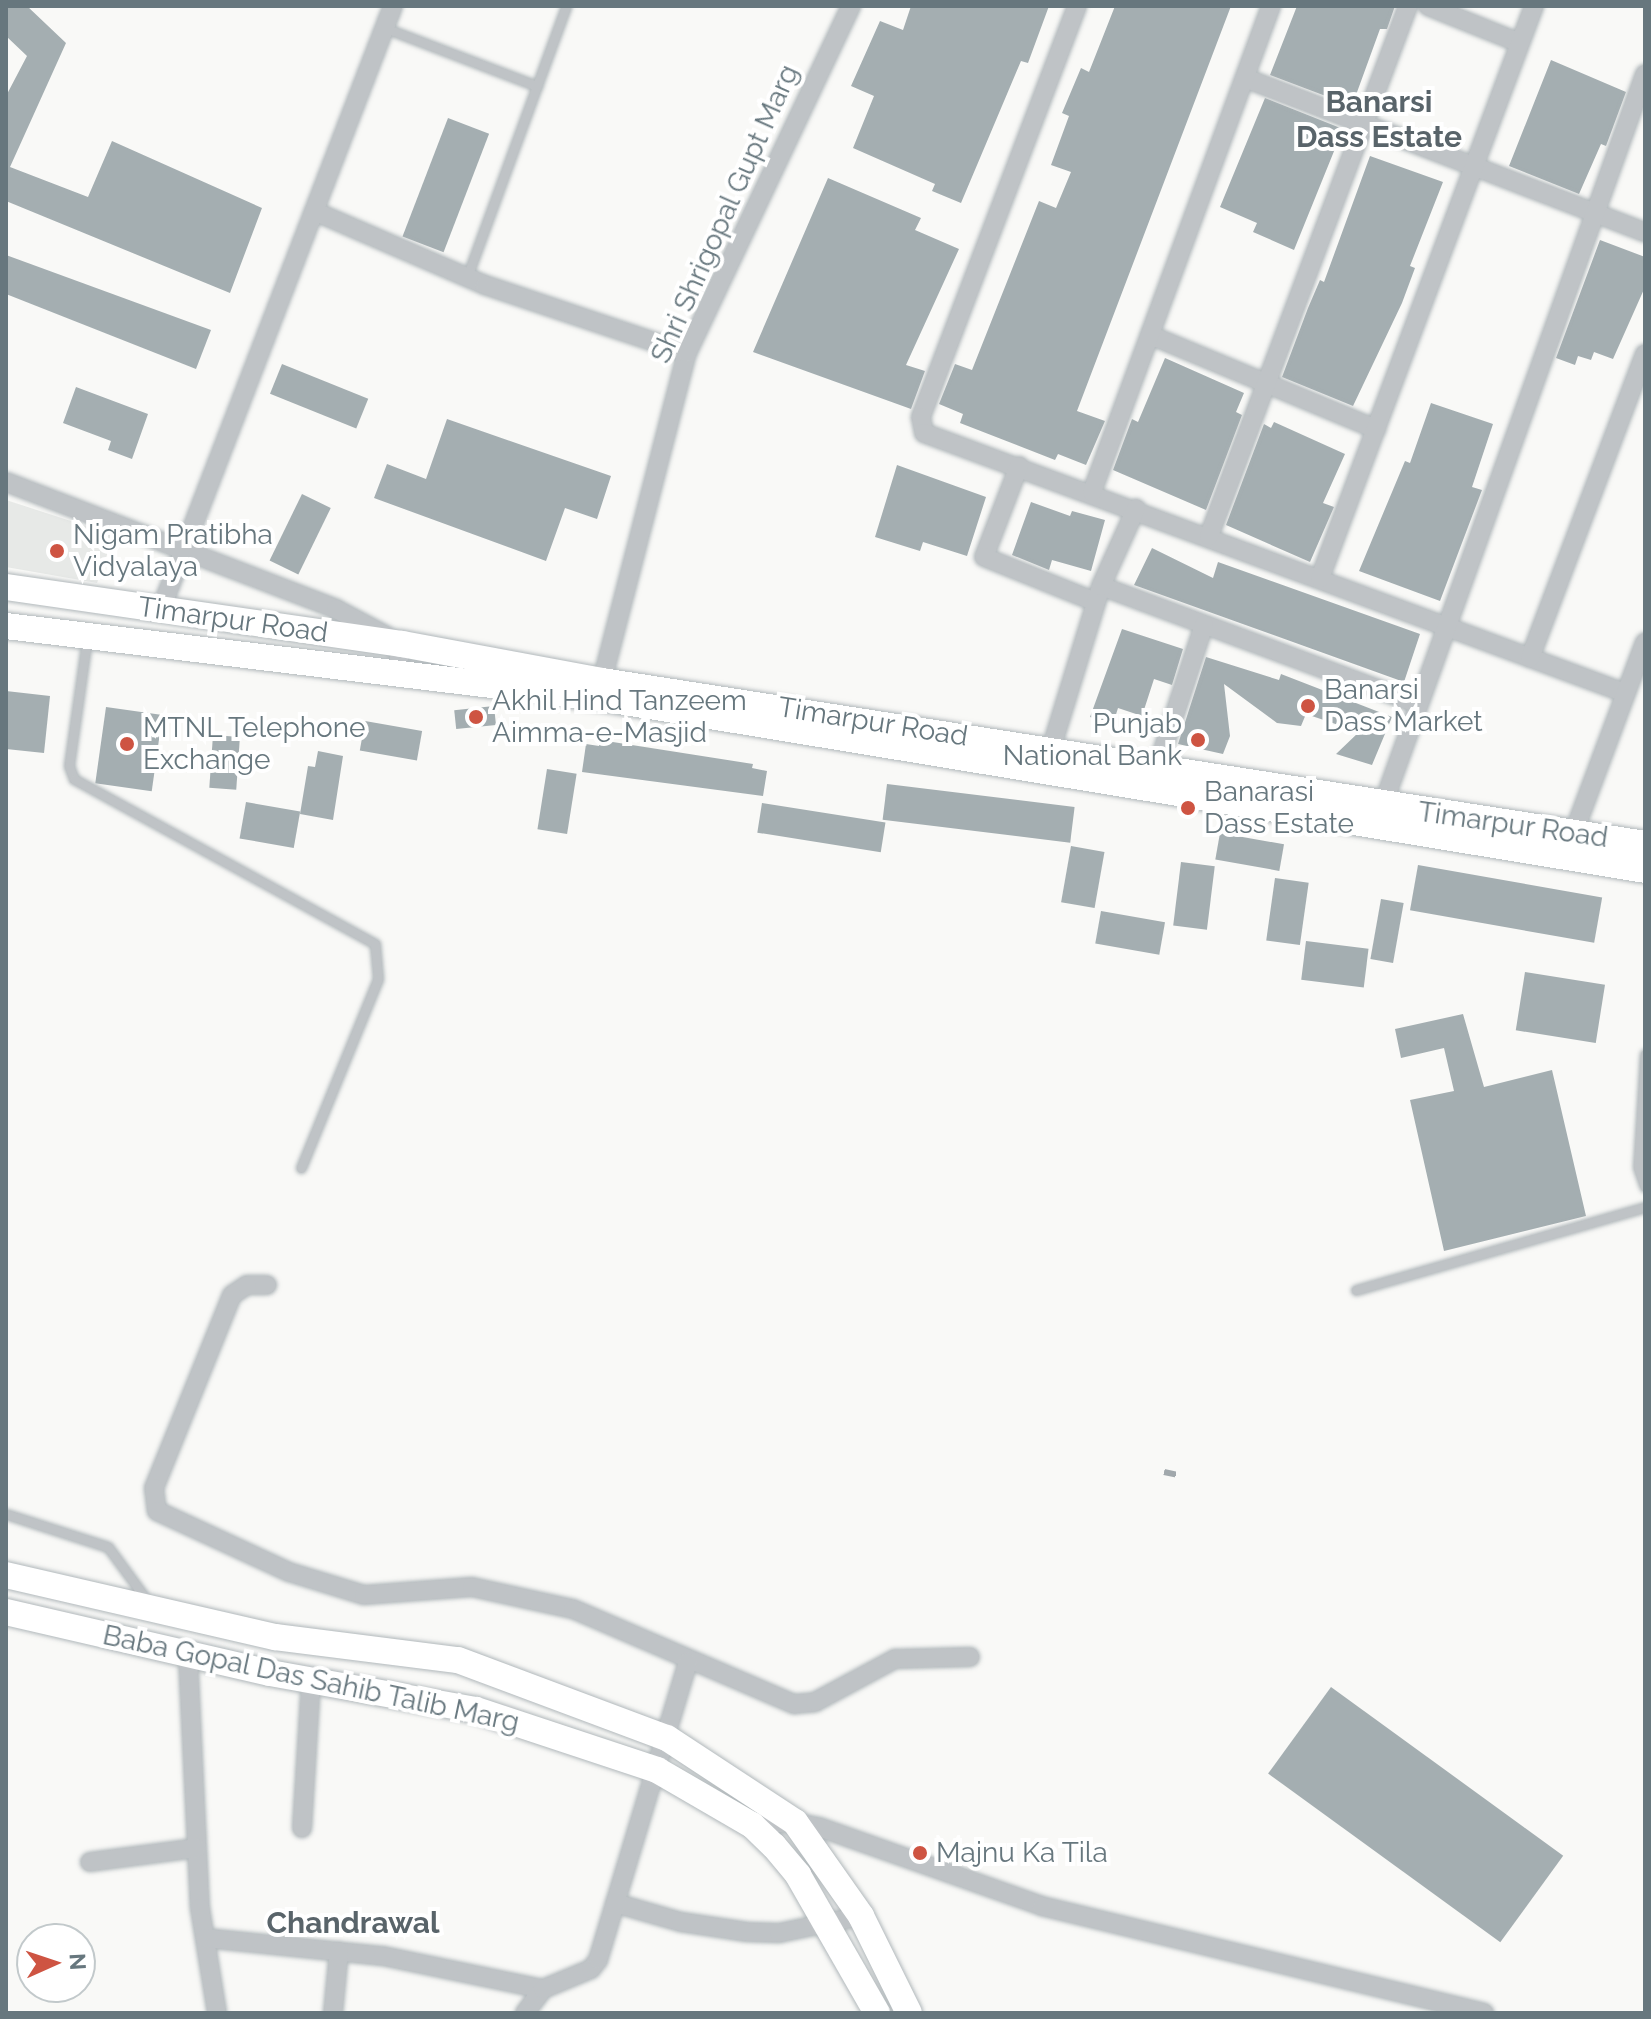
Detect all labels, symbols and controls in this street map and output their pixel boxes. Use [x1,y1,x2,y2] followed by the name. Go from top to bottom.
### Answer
[644,59,806,369] street label: Shri Shrigopal Gupt Marg
[1296,84,1462,154] district label: Banarsi Dass Estate
[73,518,273,584] place label: Nigam Pratibha Vidyalaya
[48,542,66,560] marker: Nigam Pratibha Vidyalaya
[136,590,330,650] street label: Timarpur Road
[1324,673,1483,739] place label: Banarsi Dass Market
[492,684,748,750] place label: Akhil Hind Tanzeem Aimma-e-Masjid
[776,690,970,754] street label: Timarpur Road
[1299,697,1317,715] marker: Banarsi Dass Market
[1002,707,1182,773] place label: Punjab National Bank
[467,708,485,726] marker: Akhil Hind Tanzeem Aimma-e-Masjid
[143,711,367,777] place label: MTNL Telephone Exchange
[1189,731,1207,749] marker: Punjab National Bank
[118,735,136,753] marker: MTNL Telephone Exchange
[1204,775,1354,841] place label: Banarasi Dass Estate
[1416,795,1610,855] street label: Timarpur Road
[1179,799,1197,817] marker: Banarasi Dass Estate
[99,1618,523,1740] street label: Baba Gopal Das Sahib Talib Marg
[936,1836,1109,1870] place label: Majnu Ka Tila
[911,1844,929,1862] marker: Majnu Ka Tila
[266,1905,440,1941] district label: Chandrawal
[16,1923,96,2003] north arrow
[65,1953,91,1971] text: N

